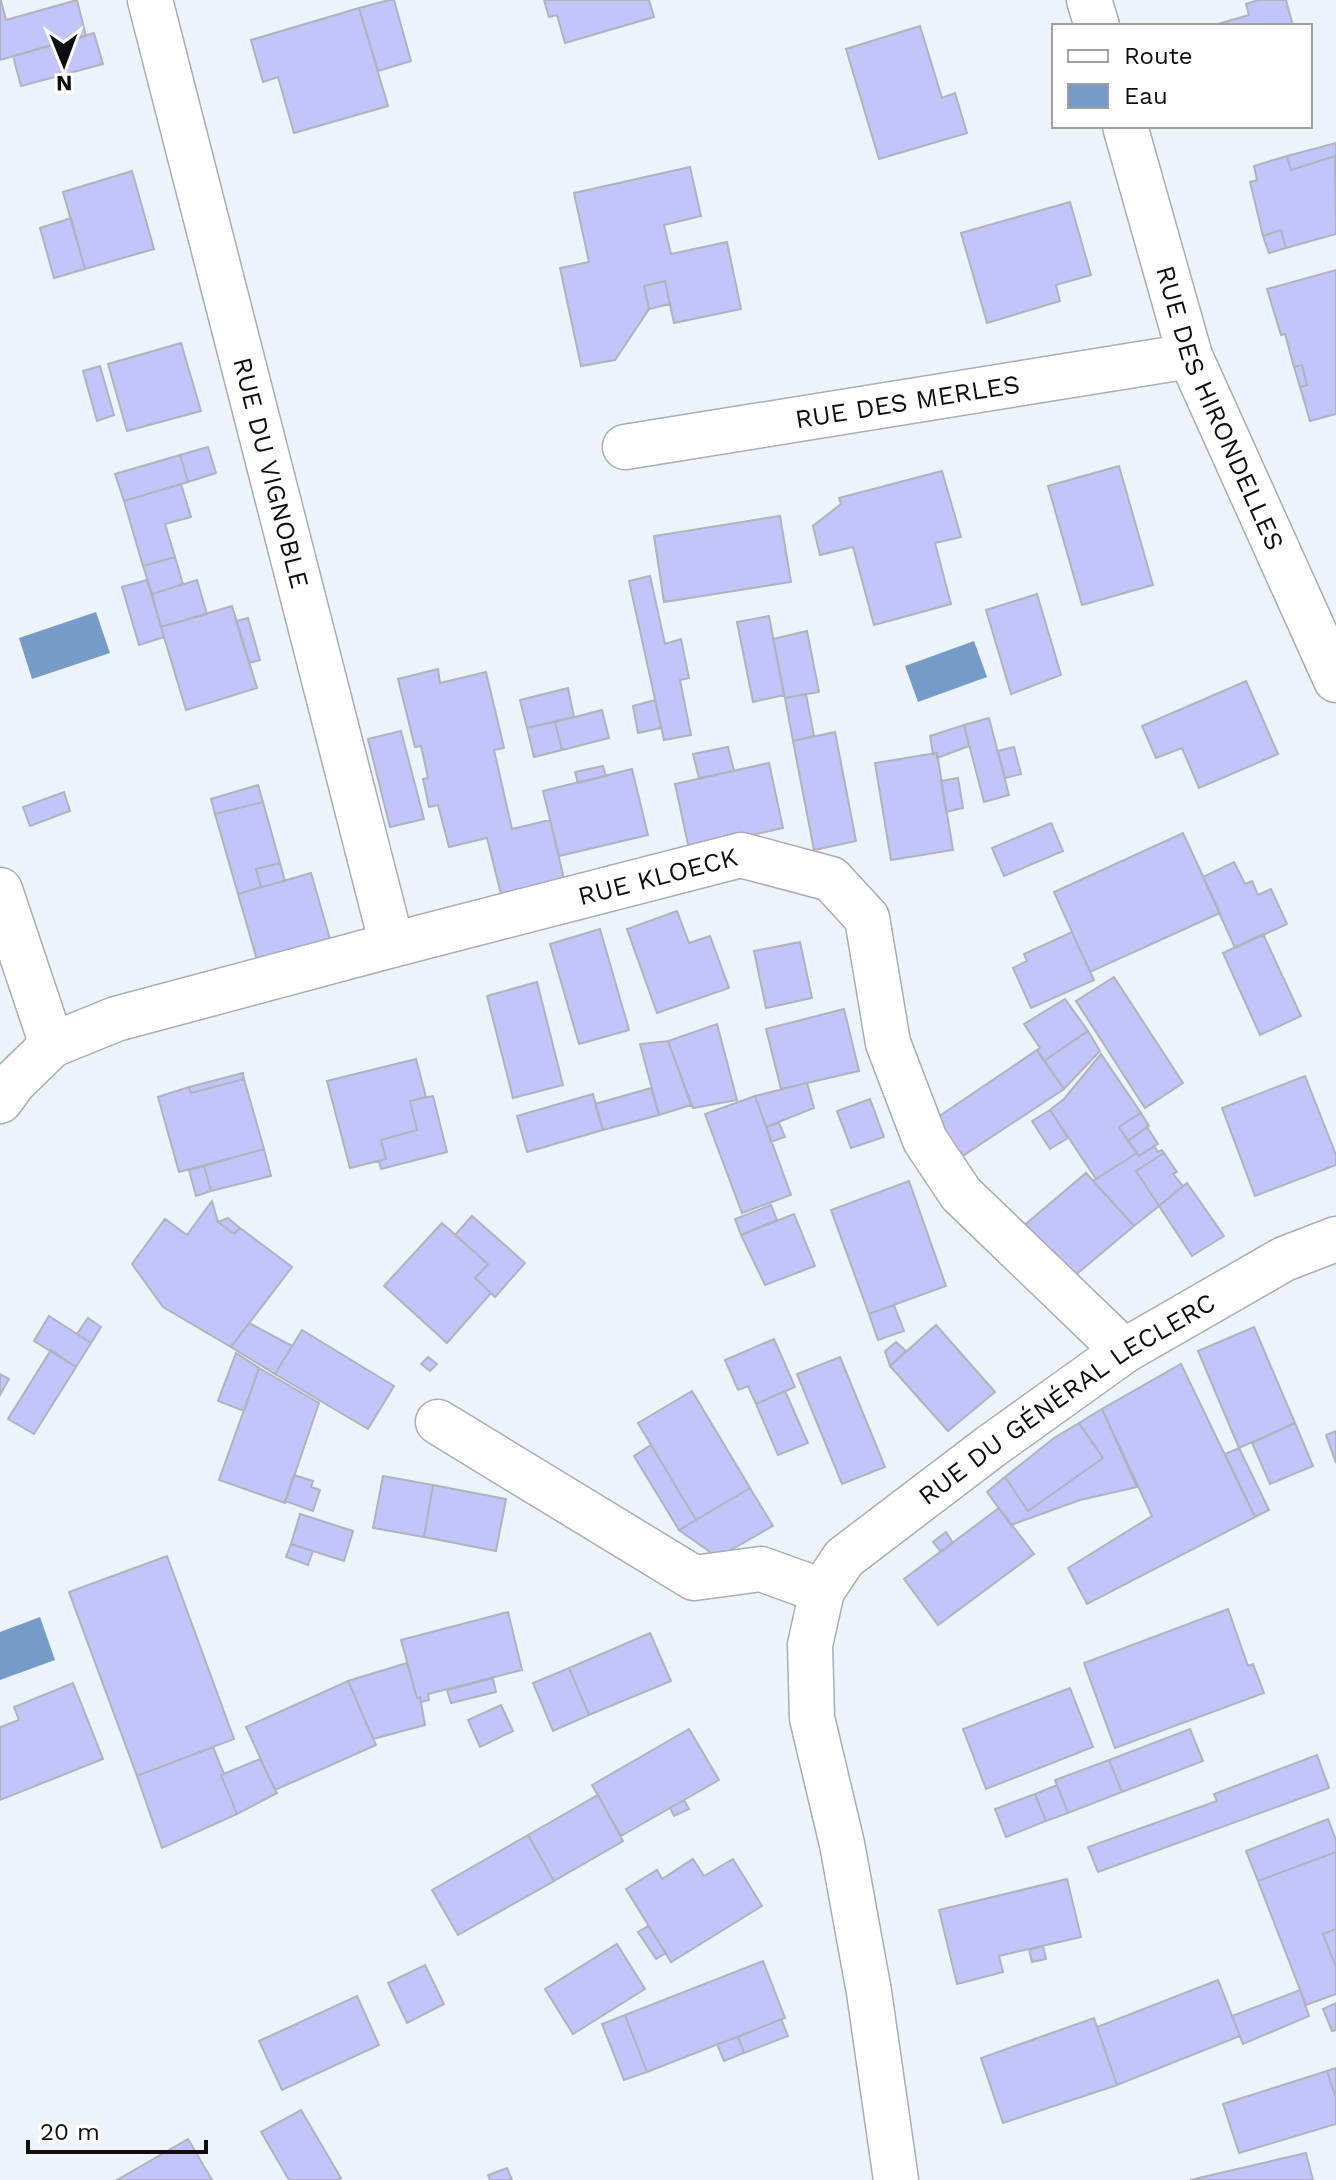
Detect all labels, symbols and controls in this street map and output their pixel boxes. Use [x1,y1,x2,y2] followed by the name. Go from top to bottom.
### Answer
[24,24,104,104] north arrow
[1052,24,1312,128] legend
[1124,42,1193,70] text: Route
[56,71,73,96] text: N
[1124,82,1168,110] text: Eau
[1150,262,1290,555] street label: RUE DES HIRONDELLES
[227,354,315,591] street label: RUE DU VIGNOBLE
[793,369,1022,434] street label: RUE DES MERLES
[575,841,741,911] street label: RUE KLOECK
[912,1287,1220,1511] street label: RUE DU GÉNÉRAL LECLERC
[28,2104,206,2154] scale bar
[40,2118,100,2146] text: 20 m

